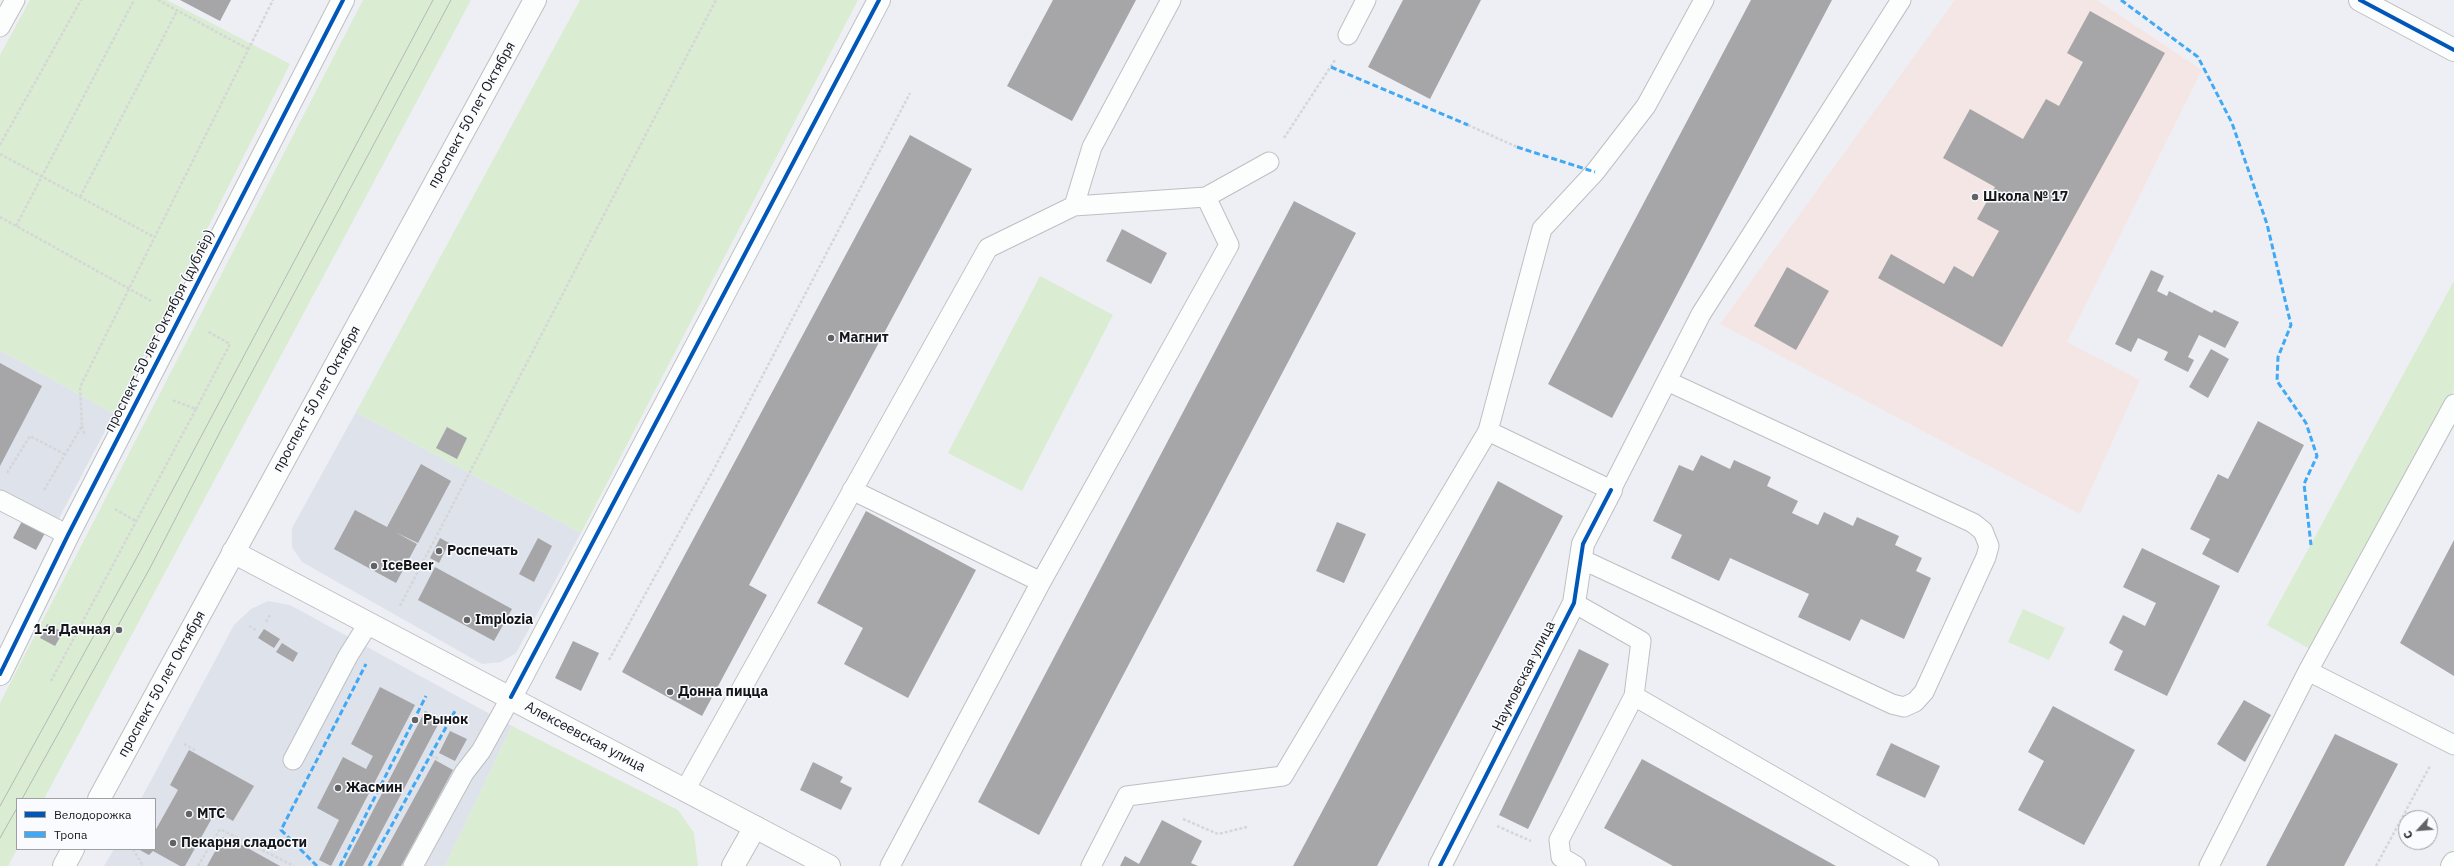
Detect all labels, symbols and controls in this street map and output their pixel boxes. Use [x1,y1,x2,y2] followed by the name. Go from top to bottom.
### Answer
[425,39,519,191] street label: проспект 50 лет Октября
[1983,189,2068,205] place label: Школа № 17
[1970,192,1980,202] marker: Школа № 17
[101,227,219,435] street label: проспект 50 лет Октября (дублёр)
[270,323,364,475] street label: проспект 50 лет Октября
[839,330,889,346] place label: Магнит
[826,333,836,343] marker: Магнит
[447,543,518,559] place label: Роспечать
[434,546,444,556] marker: Роспечать
[382,558,434,574] place label: IceBeer
[369,561,379,571] marker: IceBeer
[115,608,209,760] street label: проспект 50 лет Октября
[475,612,533,628] place label: Implozia
[462,615,472,625] marker: Implozia
[1489,618,1559,734] street label: Наумовская улица
[34,622,111,638] place label: 1-я Дачная
[114,625,124,635] marker: 1-я Дачная
[678,684,768,700] place label: Донна пицца
[665,687,675,697] marker: Донна пицца
[522,698,648,776] street label: Алексеевская улица
[423,712,468,728] place label: Рынок
[410,715,420,725] marker: Рынок
[346,780,403,796] place label: Жасмин
[333,783,343,793] marker: Жасмин
[16,798,156,850] legend
[197,806,225,822] place label: МТС
[54,807,131,822] text: Велодорожка
[184,809,194,819] marker: МТС
[2398,810,2438,850] north arrow
[54,827,87,842] text: Тропа
[2400,829,2416,841] text: С
[181,835,307,851] place label: Пекарня сладости
[168,838,178,848] marker: Пекарня сладости

